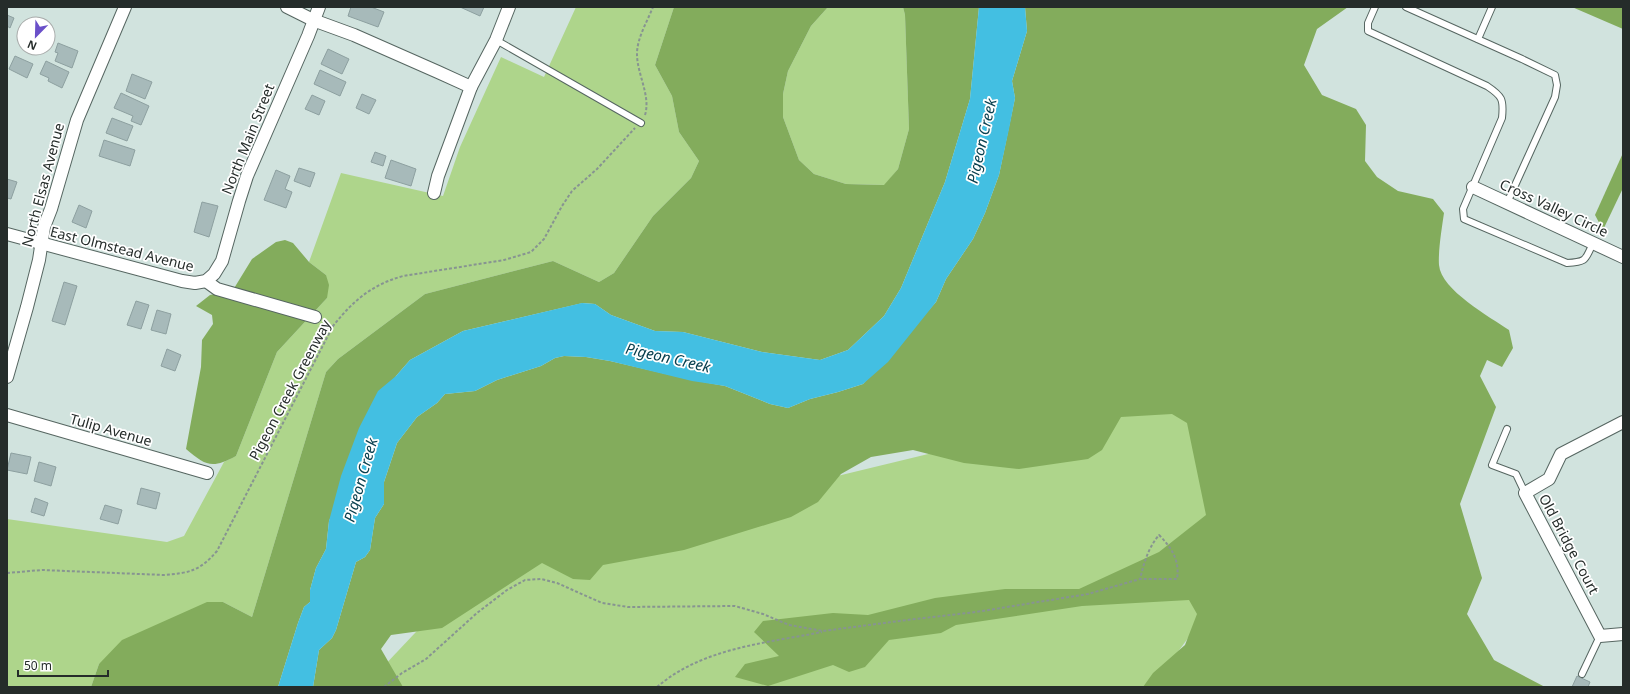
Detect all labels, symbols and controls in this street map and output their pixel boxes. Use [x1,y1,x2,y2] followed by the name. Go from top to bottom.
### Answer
[16,16,56,56] north arrow
[25,37,39,54] text: N
[217,81,278,197] street label: North Main Street
[962,96,1001,185] water label: Pigeon Creek
[17,121,68,249] street label: North Elsas Avenue
[1497,174,1612,241] street label: Cross Valley Circle
[48,221,196,276] street label: East Olmstead Avenue
[244,315,335,463] street label: Pigeon Creek Greenway
[624,338,713,377] water label: Pigeon Creek
[68,409,154,450] street label: Tulip Avenue
[339,435,382,524] water label: Pigeon Creek
[1535,490,1604,597] street label: Old Bridge Court
[18,652,108,678] scale bar
[24,657,52,674] text: 50 m

